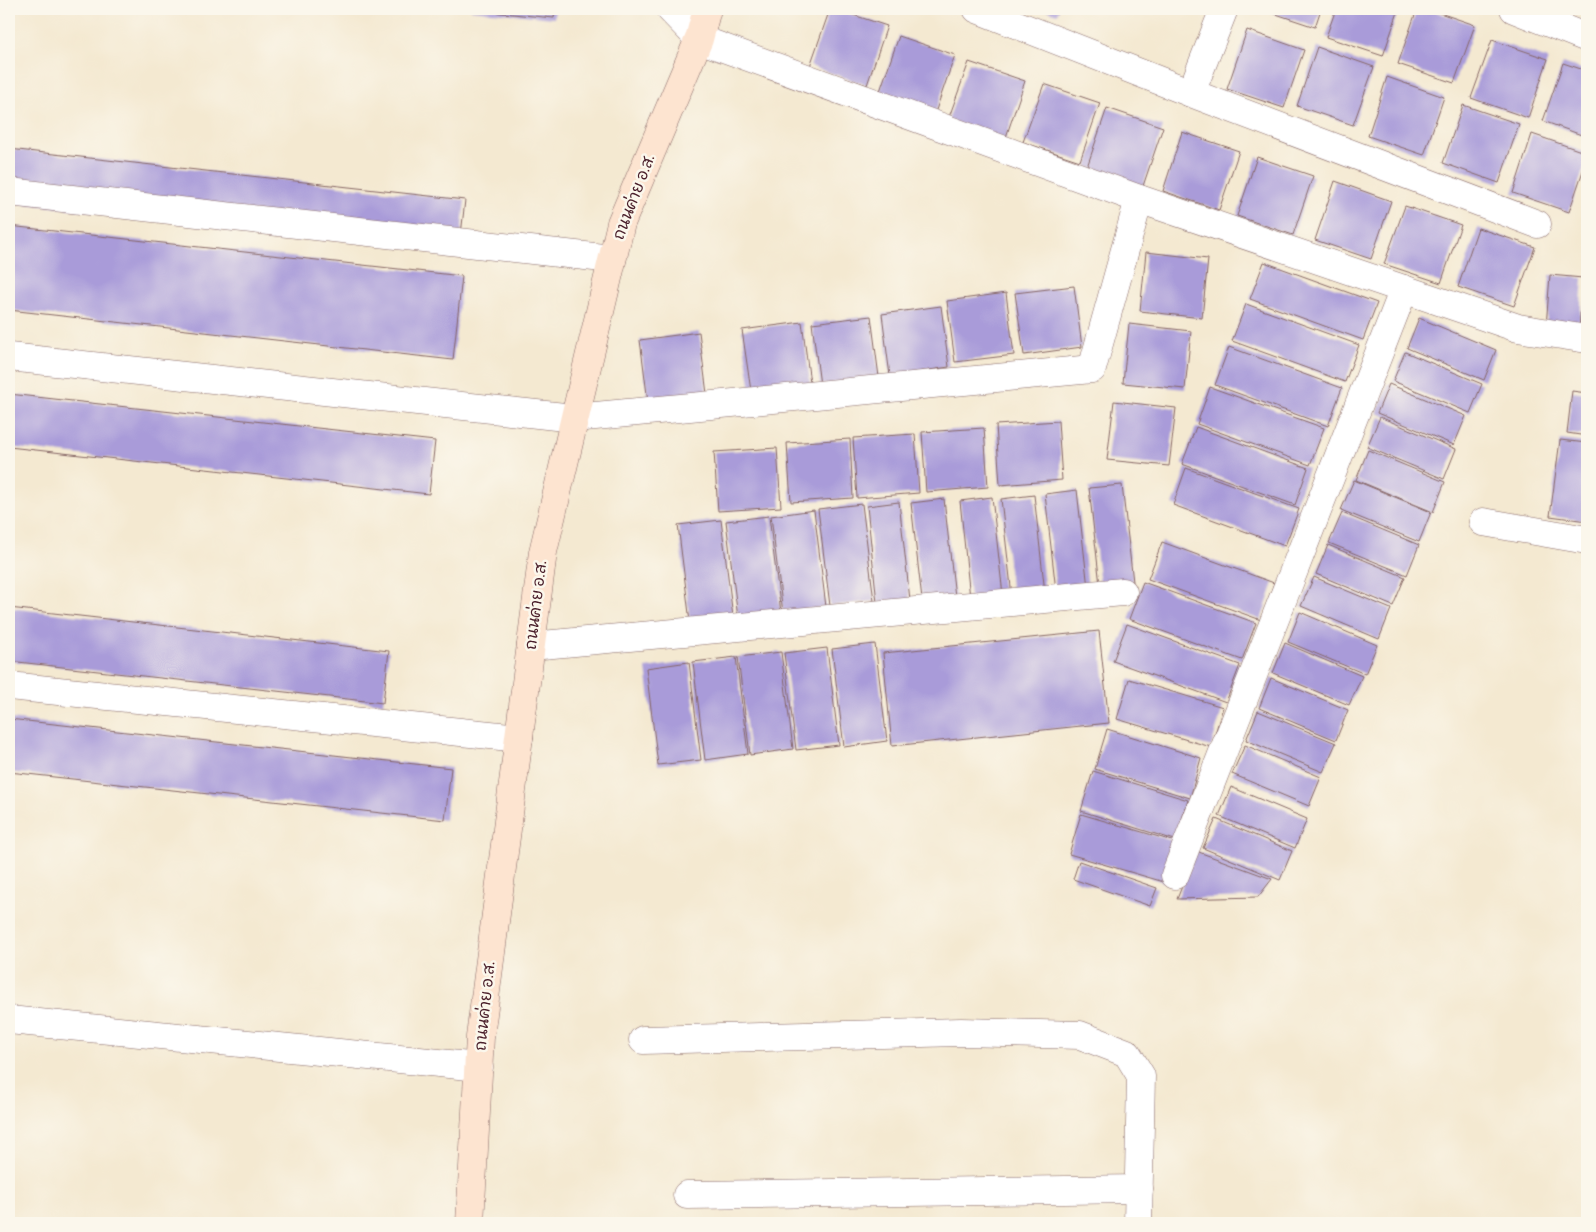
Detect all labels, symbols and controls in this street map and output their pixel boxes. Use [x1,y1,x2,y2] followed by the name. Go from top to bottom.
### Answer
[607,151,659,243] street label: ถนนค่าย อ.ส.
[519,559,551,651] street label: ถนนค่าย อ.ส.
[468,960,500,1052] street label: ถนนค่าย อ.ส.

